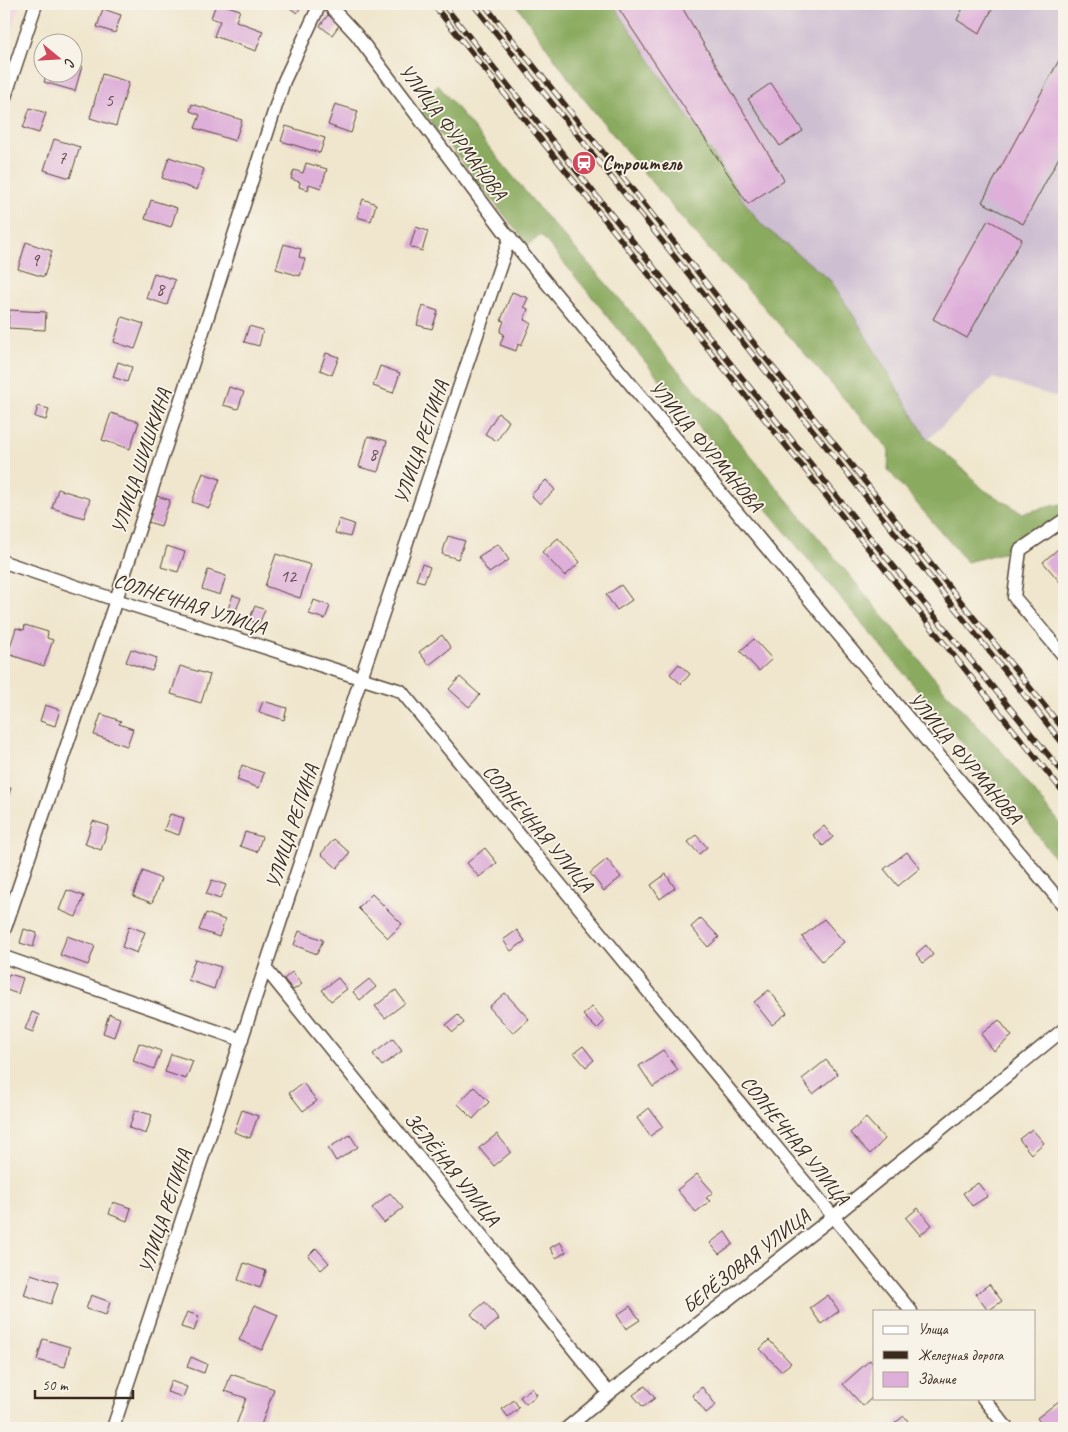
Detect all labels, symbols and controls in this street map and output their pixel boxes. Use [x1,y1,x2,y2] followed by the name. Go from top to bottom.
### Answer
[32,32,82,82] north arrow
[60,56,79,70] text: С
[394,59,513,206] street label: УЛИЦА ФУРМАНОВА
[105,89,114,111] house number: 5
[58,147,67,169] house number: 7
[571,150,597,176] station icon: Строитель
[602,151,683,176] place label: Строитель
[31,249,41,271] house number: 9
[156,278,166,300] house number: 8
[644,375,769,517] street label: УЛИЦА ФУРМАНОВА
[388,376,454,507] street label: УЛИЦА РЕПИНА
[106,384,177,537] street label: УЛИЦА ШИШКИНА
[369,443,379,465] house number: 8
[280,565,298,587] house number: 12
[111,568,270,641] street label: СОЛНЕЧНАЯ УЛИЦА
[903,687,1028,829] street label: УЛИЦА ФУРМАНОВА
[477,759,599,898] street label: СОЛНЕЧНАЯ УЛИЦА
[260,760,324,891] street label: УЛИЦА РЕПИНА
[735,1070,855,1210] street label: СОЛНЕЧНАЯ УЛИЦА
[399,1107,506,1231] street label: ЗЕЛЁНАЯ УЛИЦА
[133,1145,197,1276] street label: УЛИЦА РЕПИНА
[677,1203,815,1319] street label: БЕРЁЗОВАЯ УЛИЦА
[873,1310,1036,1400] legend
[918,1320,949,1339] text: Улица
[918,1346,1005,1365] text: Железная дорога
[35,1367,132,1399] scale bar
[918,1370,957,1389] text: Здание
[42,1376,69,1395] text: 50 m

